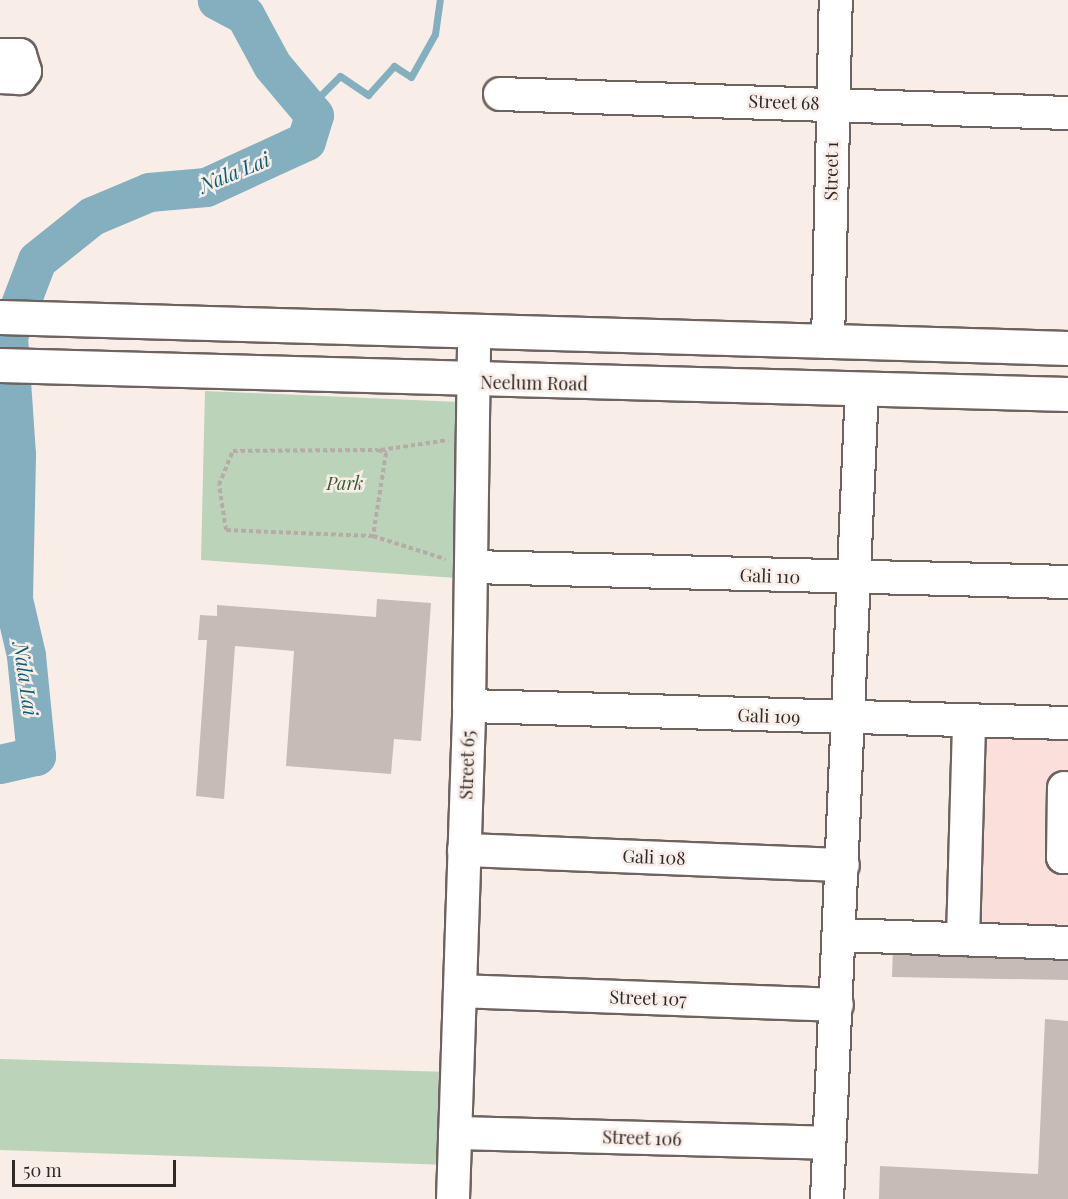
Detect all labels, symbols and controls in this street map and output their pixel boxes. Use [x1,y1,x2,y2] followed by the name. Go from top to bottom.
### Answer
[748,90,820,114] street label: Street 68
[820,141,842,201] street label: Street 1
[195,146,273,196] water label: Nala Lai
[480,371,588,395] street label: Neelum Road
[327,472,363,494] park label: Park
[739,564,801,588] street label: Gali 110
[10,641,44,717] water label: Nala Lai
[737,704,801,728] street label: Gali 109
[455,730,479,800] street label: Street 65
[622,845,686,869] street label: Gali 108
[609,986,687,1010] street label: Street 107
[602,1126,682,1150] street label: Street 106
[15,1148,178,1186] scale bar
[23,1158,62,1182] text: 50 m

